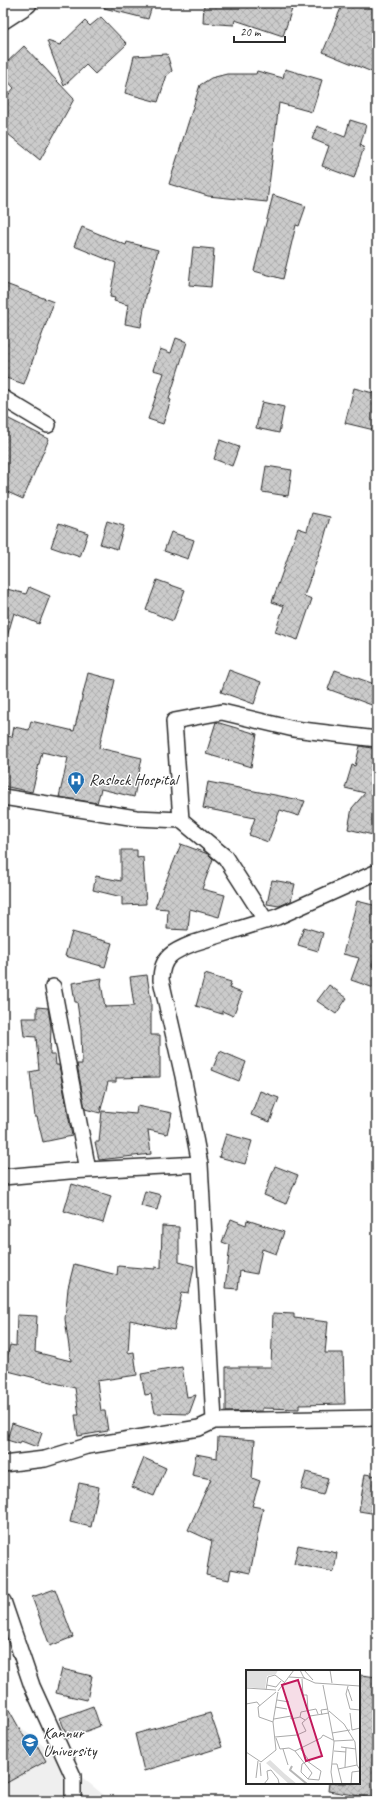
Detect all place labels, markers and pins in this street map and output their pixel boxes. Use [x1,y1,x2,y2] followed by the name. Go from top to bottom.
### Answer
[66,770,86,795] hospital icon: Raslock Hospital
[89,770,181,790] place label: Raslock Hospital
[43,1723,98,1761] place label: Kannur University
[20,1732,40,1757] school or university icon: Kannur University

